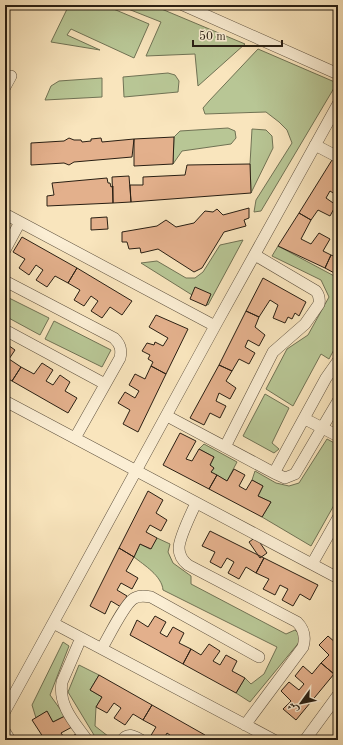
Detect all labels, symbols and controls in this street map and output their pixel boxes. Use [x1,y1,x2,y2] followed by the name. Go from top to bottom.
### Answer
[193,22,282,48] scale bar
[199,30,226,43] text: 50 m
[281,683,321,723] north arrow
[286,700,301,715] text: ش

